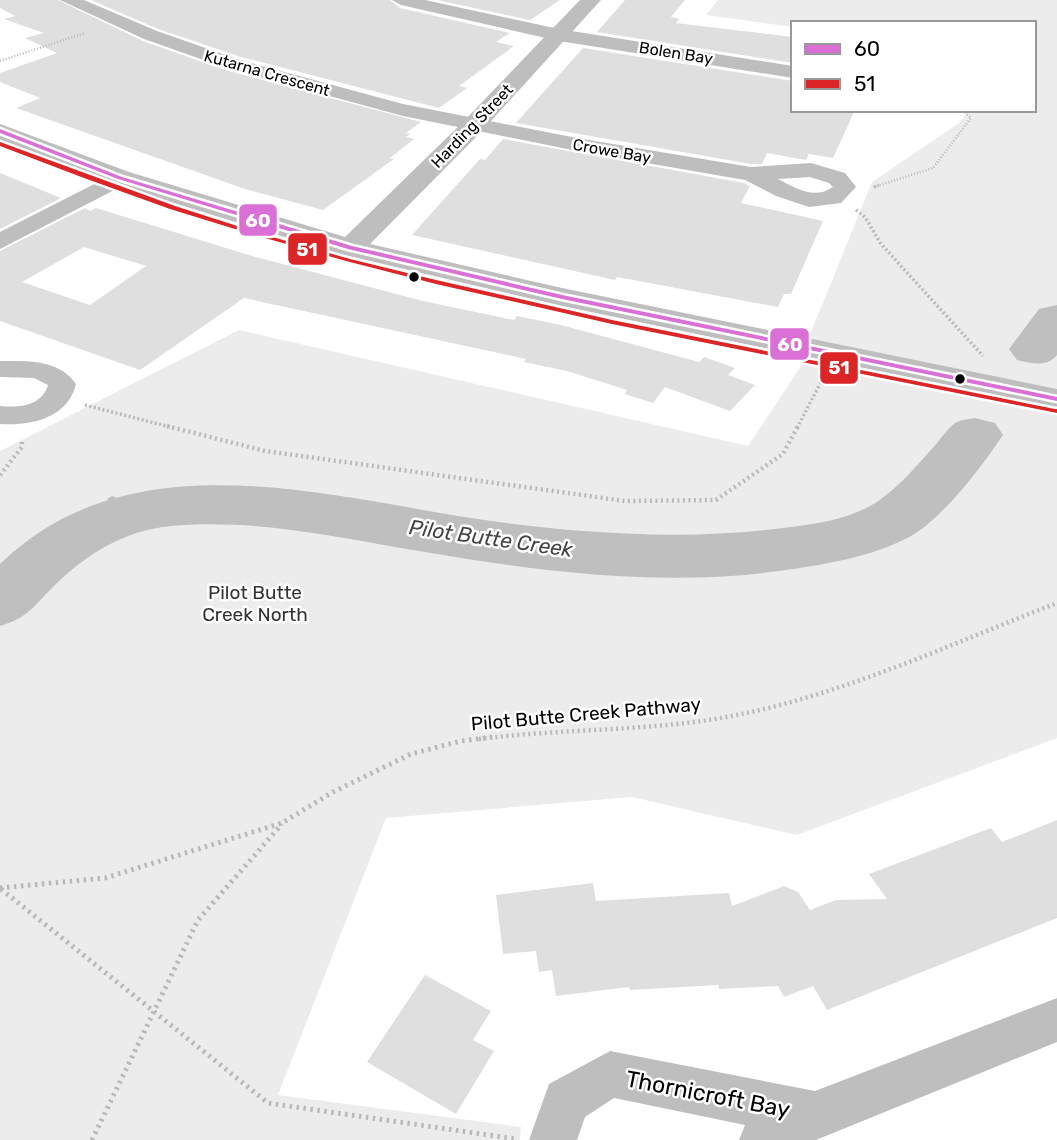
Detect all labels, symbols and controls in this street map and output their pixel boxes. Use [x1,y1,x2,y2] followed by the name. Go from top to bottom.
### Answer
[791,21,1036,112] legend
[854,36,880,61] text: 60
[638,38,714,68] street label: Bolen Bay
[202,46,332,100] street label: Kutarna Crescent
[854,71,875,96] text: 51
[427,80,517,172] street label: Harding Street
[571,135,653,167] street label: Crowe Bay
[238,203,278,237] line badge: 60
[245,209,271,232] text: 60
[287,232,328,266] line badge: 51
[296,238,318,261] text: 51
[407,270,421,284] unlabelled marker
[769,327,810,361] line badge: 60
[777,333,803,356] text: 60
[819,351,859,385] line badge: 51
[828,356,850,379] text: 51
[953,372,967,386] unlabelled marker
[408,514,576,562] water label: Pilot Butte Creek
[202,581,308,626] park label: Pilot Butte Creek North
[470,692,702,736] street label: Pilot Butte Creek Pathway
[624,1064,793,1124] street label: Thornicroft Bay

